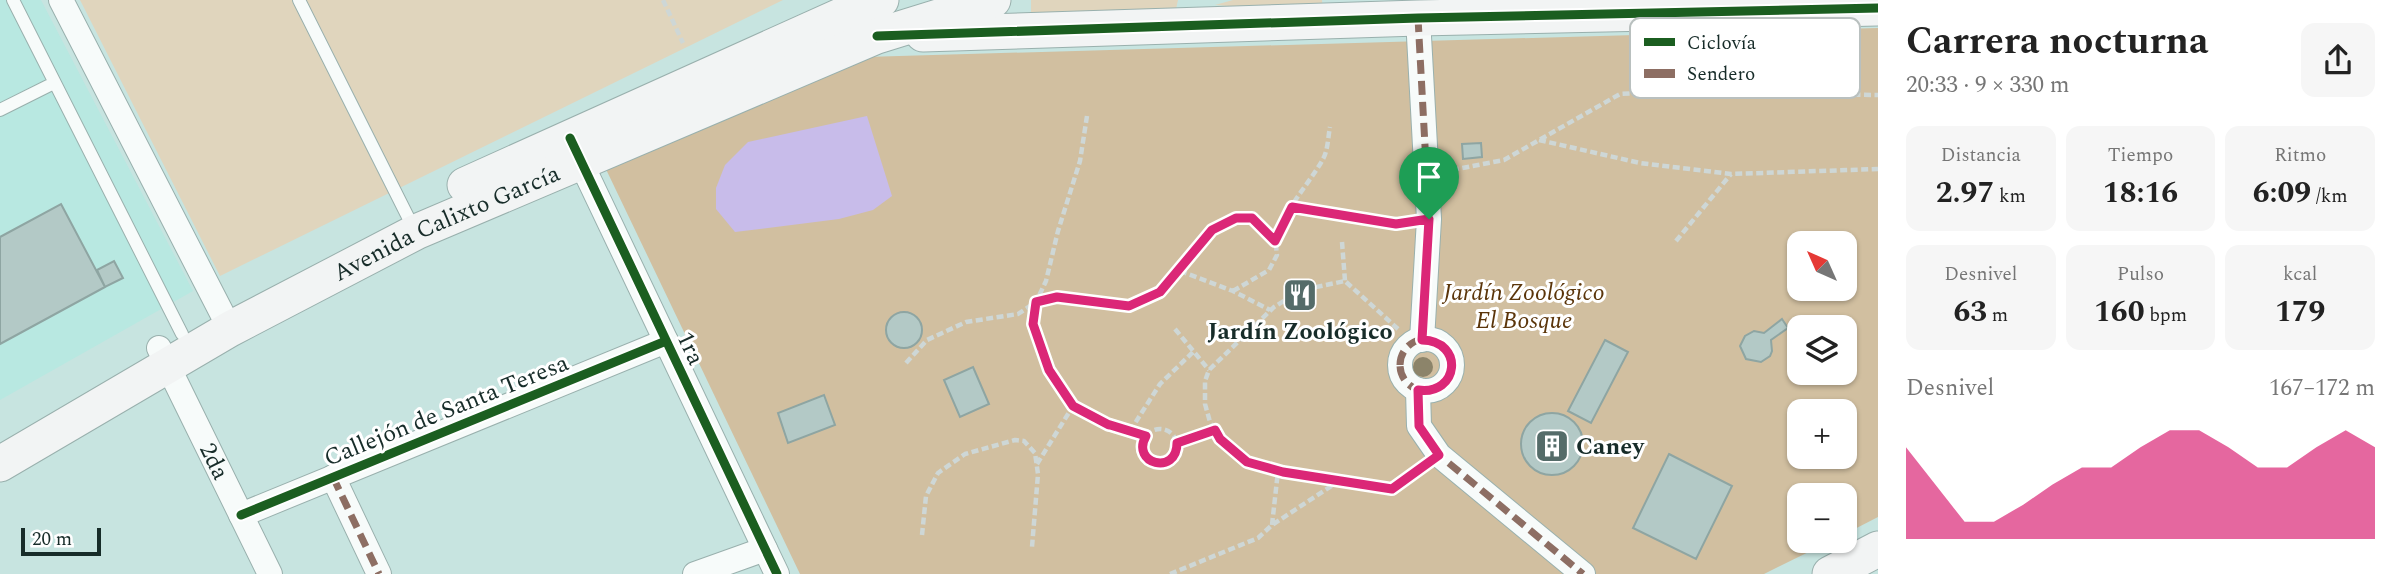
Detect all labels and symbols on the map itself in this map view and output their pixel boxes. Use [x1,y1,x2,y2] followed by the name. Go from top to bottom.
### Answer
[1630,18,1860,98] legend
[1687,29,1757,58] text: Ciclovía
[1687,60,1755,89] text: Sendero
[1399,147,1459,219] pin
[327,156,566,291] street label: Avenida Calixto García
[1787,231,1857,301] north arrow
[1441,275,1605,339] park label: Jardín Zoológico El Bosque
[1281,276,1319,314] restaurant icon: Jardín Zoológico
[1207,314,1393,350] place label: Jardín Zoológico
[667,326,714,371] street label: 1ra
[319,345,574,477] street label: Callejón de Santa Teresa
[1533,427,1571,465] building icon: Caney
[1576,429,1645,465] place label: Caney
[189,437,238,486] street label: 2da
[21,525,102,557] scale bar

